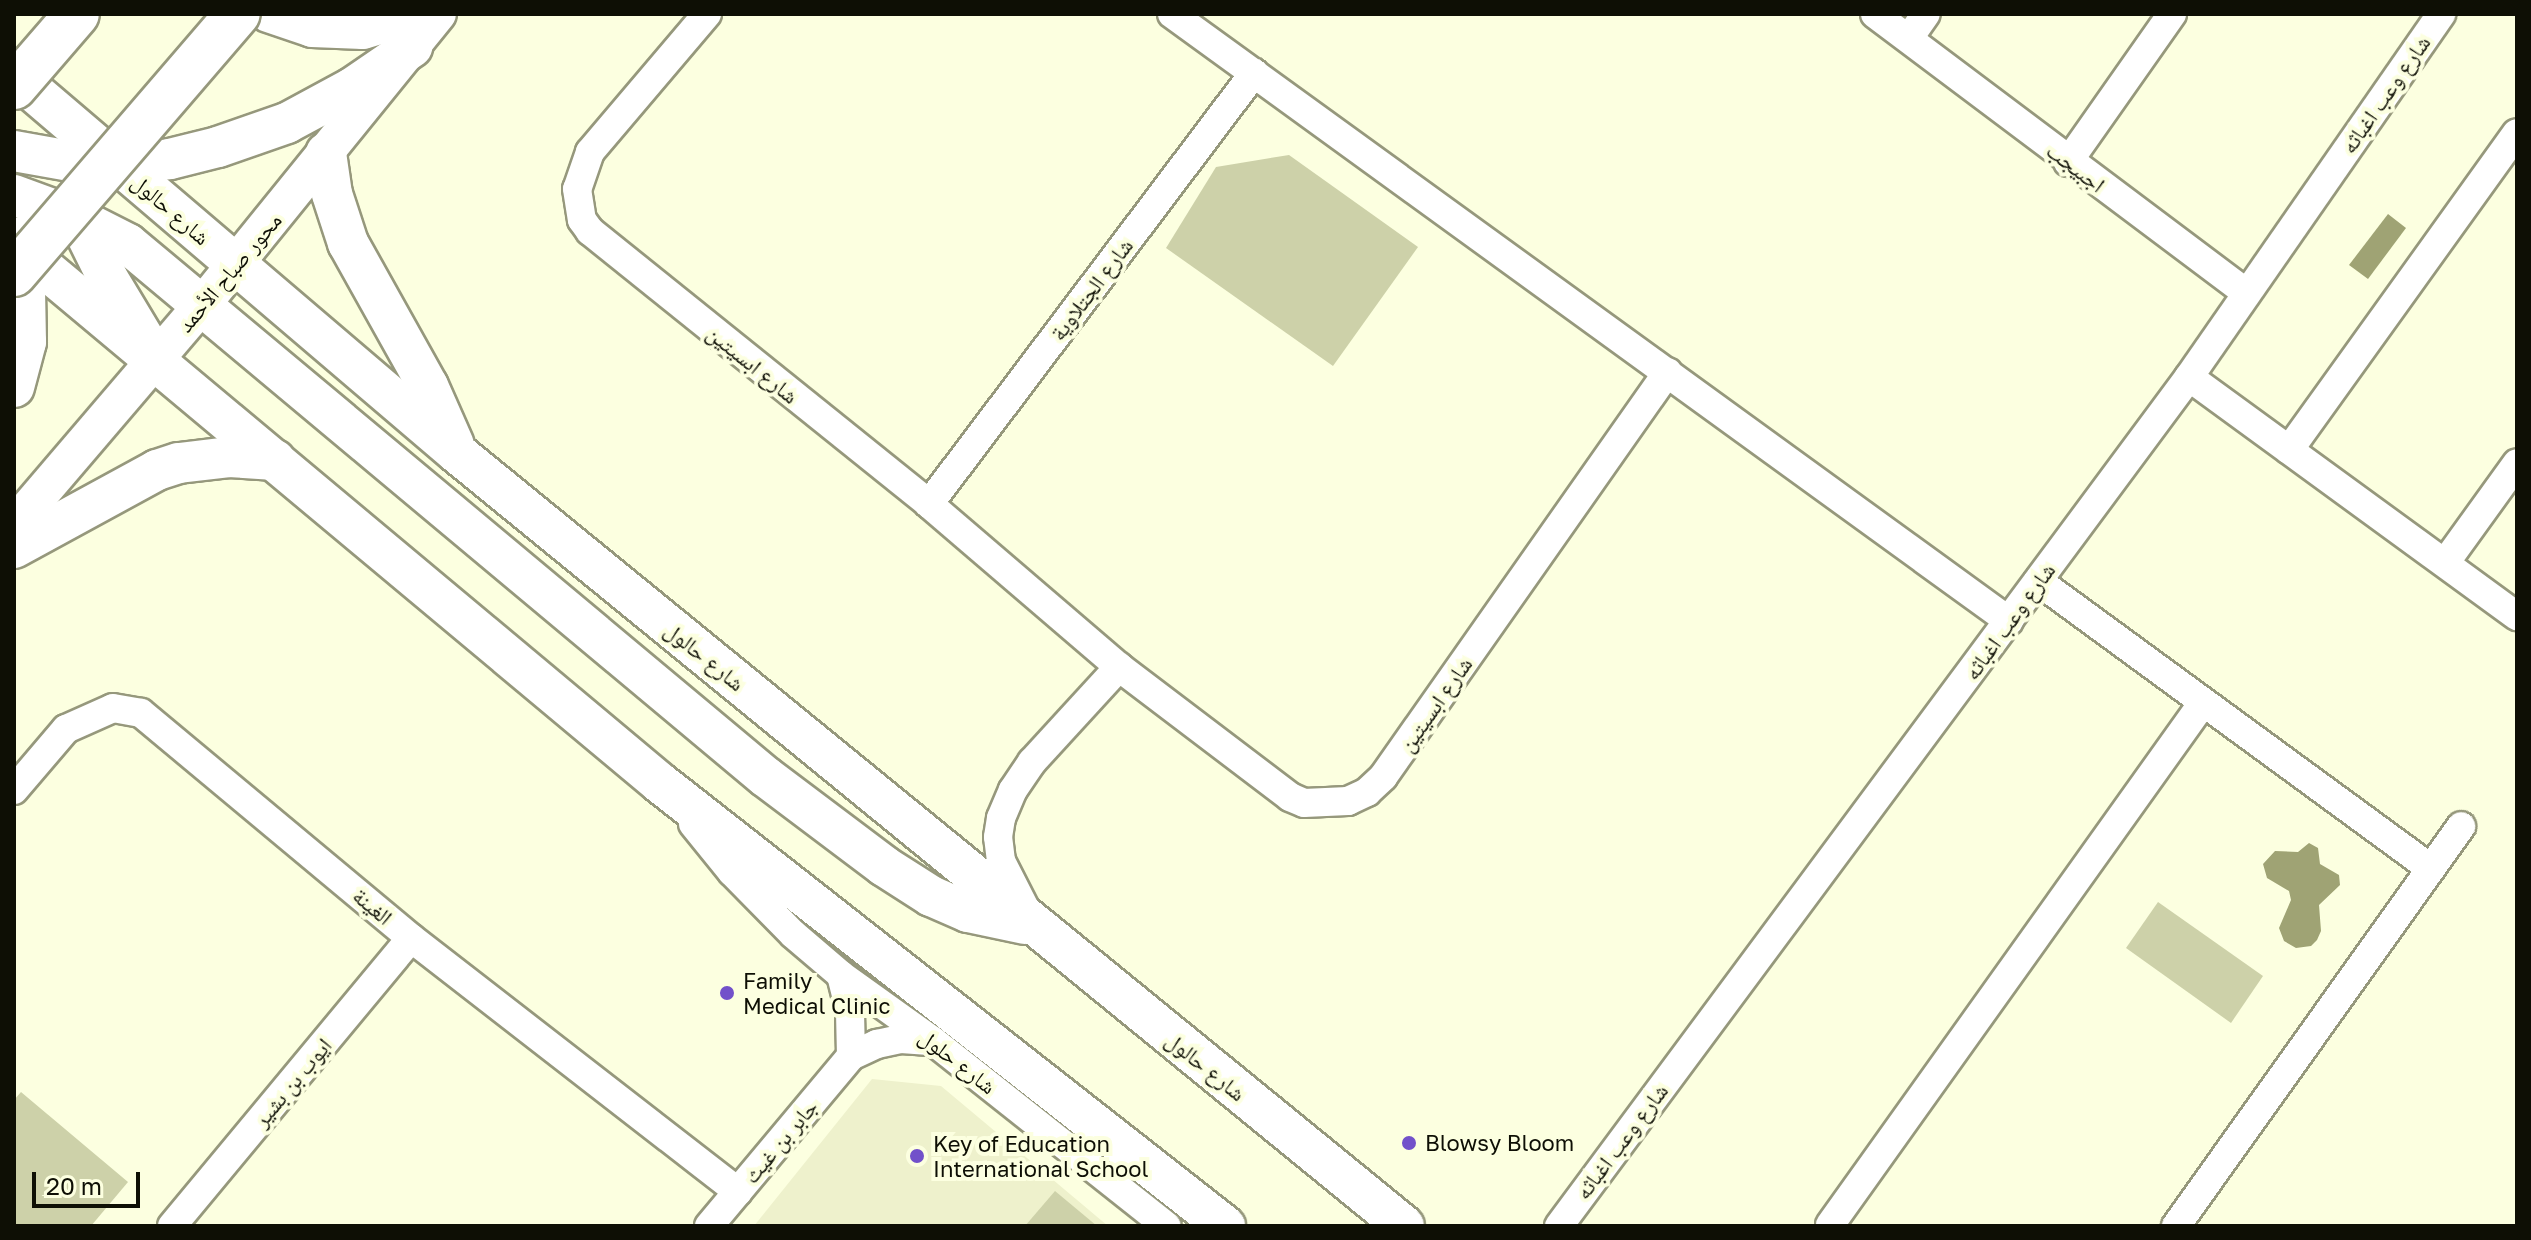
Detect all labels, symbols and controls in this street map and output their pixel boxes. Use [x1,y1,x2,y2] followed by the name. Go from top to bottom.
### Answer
[2335,30,2435,158] street label: شارع وعب اغباثه
[2042,137,2110,197] street label: اجبيجب
[127,168,215,250] street label: شارع حالول
[171,207,287,337] street label: محور صباح الأحمد
[1044,233,1138,345] street label: شارع الجتلاوية
[702,319,804,409] street label: شارع ابسيتين
[1958,557,2060,685] street label: شارع وعب اغباثه
[660,616,750,696] street label: شارع حالول
[1393,651,1477,757] street label: شارع ابسيتين
[348,882,398,930] street label: الغينة
[743,967,890,1018] place label: Family Medical Clinic
[718,984,736,1002] marker: Family Medical Clinic
[914,1023,1002,1099] street label: شارع حلول
[1161,1026,1251,1106] street label: شارع حالول
[247,1032,337,1132] street label: ايوب بن بشير
[1569,1078,1673,1204] street label: شارع وعب اغباثه
[737,1094,823,1188] street label: جابر بن غيث
[933,1130,1149,1182] place label: Key of Education International School
[1425,1130,1574,1156] place label: Blowsy Bloom
[1400,1134,1418,1152] marker: Blowsy Bloom
[908,1147,926,1165] marker: Key of Education International School
[36,1156,144,1206] scale bar
[46,1171,102,1200] text: 20 m

